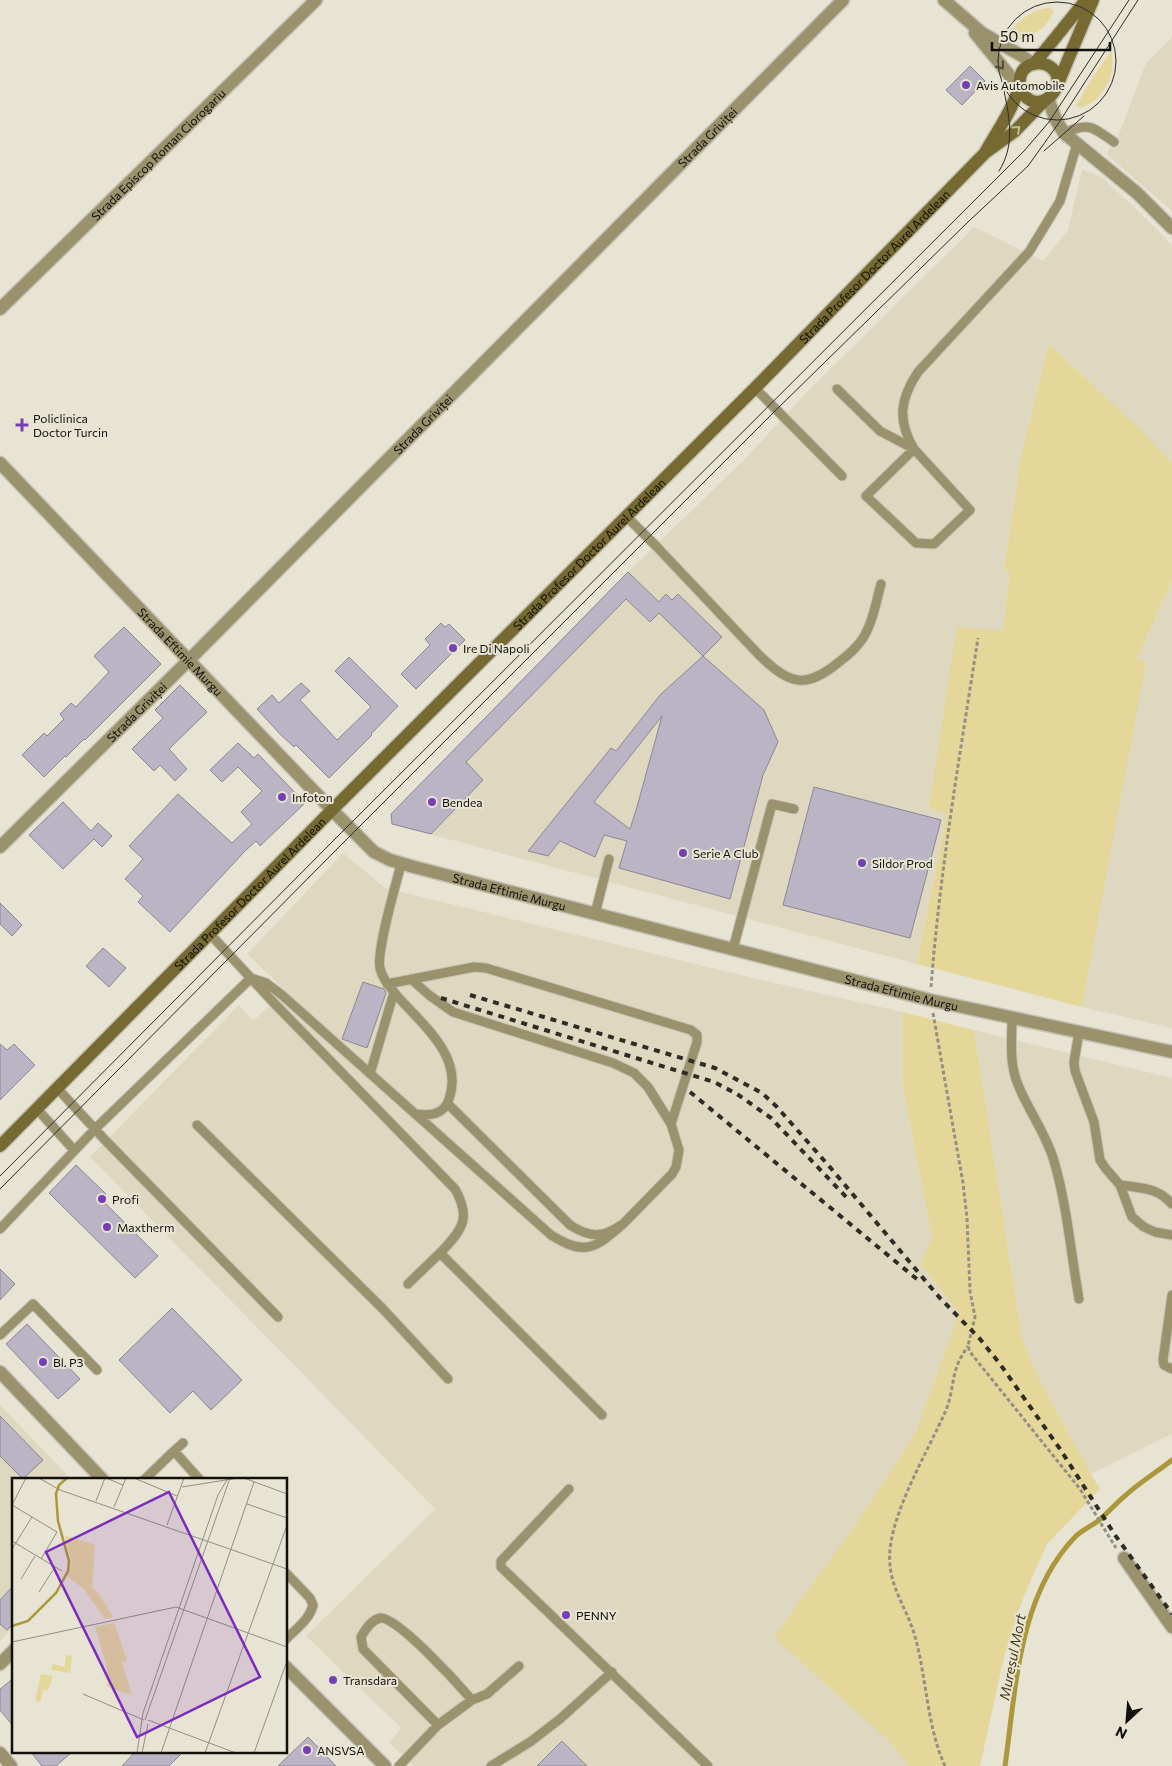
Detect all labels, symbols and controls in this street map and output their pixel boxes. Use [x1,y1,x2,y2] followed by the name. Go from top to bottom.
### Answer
[992,20,1110,52] scale bar
[1000,27,1034,45] text: 50 m
[995,60,1003,69] one-way arrow
[976,78,1065,92] place label: Avis Automobile
[960,79,972,91] marker: Avis Automobile
[88,86,228,223] street label: Strada Episcop Roman Ciorogariu
[675,104,740,170] street label: Strada Griviței
[1011,126,1020,135] one-way arrow
[796,187,952,346] street label: Strada Profesor Doctor Aurel Ardelean
[390,391,455,457] street label: Strada Griviței
[33,411,108,439] place label: Policlinica Doctor Turcin
[15,418,29,432] marker: Policlinica Doctor Turcin
[510,475,668,633] street label: Strada Profesor Doctor Aurel Ardelean
[135,605,226,699] street label: Strada Eftimie Murgu
[463,641,530,655] place label: Ire Di Napoli
[447,642,459,654] marker: Ire Di Napoli
[104,679,169,745] street label: Strada Griviței
[292,790,333,804] place label: Infoton
[276,791,288,803] marker: Infoton
[442,795,483,809] place label: Bendea
[426,796,438,808] marker: Bendea
[171,814,328,973] street label: Strada Profesor Doctor Aurel Ardelean
[693,846,759,860] place label: Serie A Club
[677,847,689,859] marker: Serie A Club
[872,856,933,870] place label: Sildor Prod
[856,857,868,869] marker: Sildor Prod
[451,870,568,913] street label: Strada Eftimie Murgu
[843,971,960,1013] street label: Strada Eftimie Murgu
[112,1192,139,1206] place label: Profi
[96,1193,108,1205] marker: Profi
[117,1220,174,1234] place label: Maxtherm
[101,1221,113,1233] marker: Maxtherm
[53,1355,83,1369] place label: Bl. P3
[37,1356,49,1368] marker: Bl. P3
[12,1478,288,1754] inset map
[576,1608,617,1622] place label: PENNY
[560,1609,572,1621] marker: PENNY
[995,1612,1030,1702] water label: Mureșul Mort
[343,1673,397,1687] place label: Transdara
[327,1674,339,1686] marker: Transdara
[1102,1696,1152,1746] north arrow
[1113,1723,1130,1743] text: N
[317,1743,364,1757] place label: ANSVSA
[301,1744,313,1756] marker: ANSVSA

